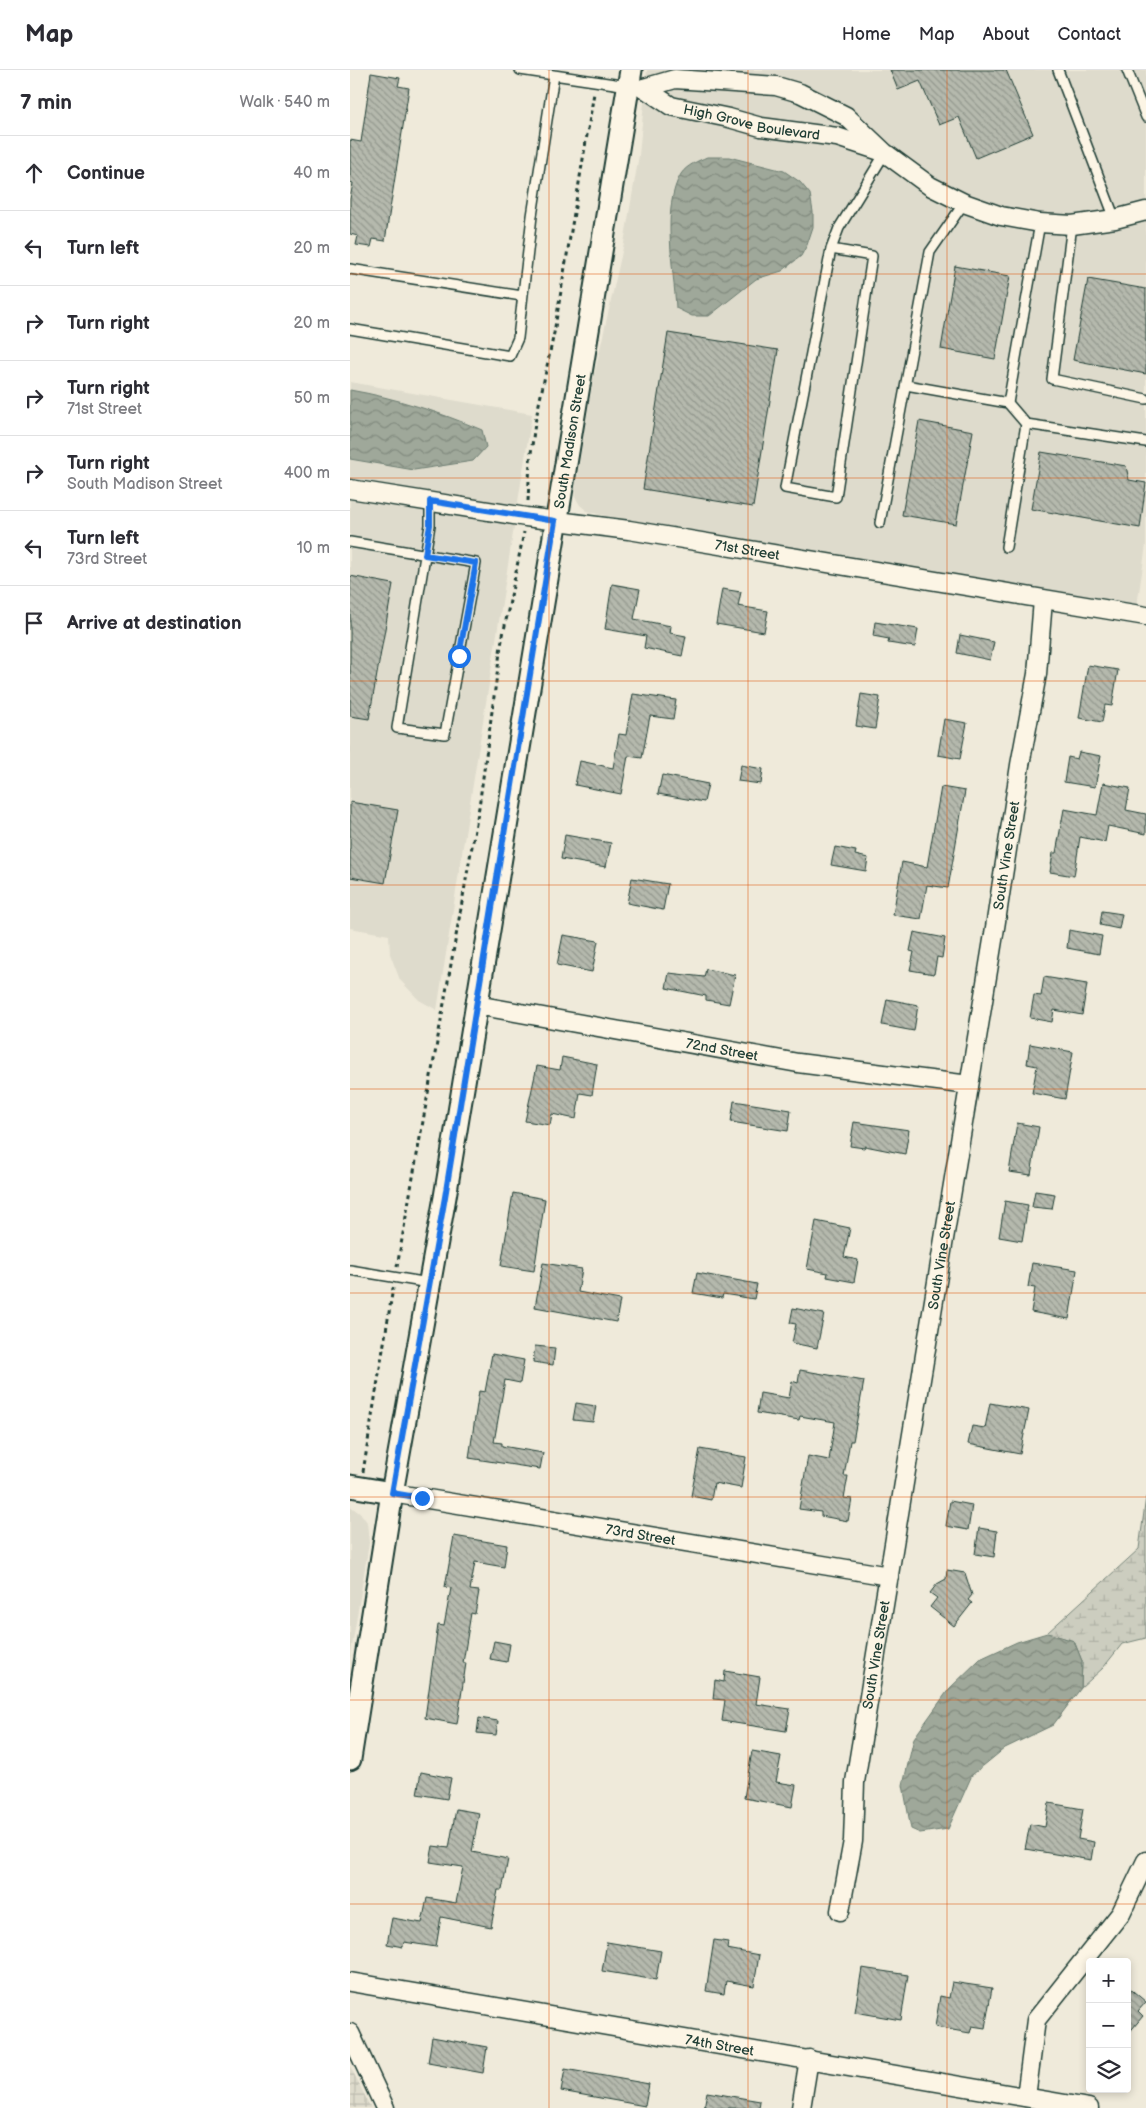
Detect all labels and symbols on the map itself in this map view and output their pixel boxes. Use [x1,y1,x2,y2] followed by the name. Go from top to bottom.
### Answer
[682,100,821,143] street label: High Grove Boulevard
[550,372,589,510] street label: South Madison Street
[714,536,782,564] street label: 71st Street
[448,645,471,668] route start
[989,799,1023,911] street label: South Vine Street
[685,1034,760,1064] street label: 72nd Street
[924,1199,959,1311] street label: South Vine Street
[411,1487,434,1510] route end
[604,1520,677,1549] street label: 73rd Street
[859,1599,893,1710] street label: South Vine Street
[684,2031,756,2059] street label: 74th Street

